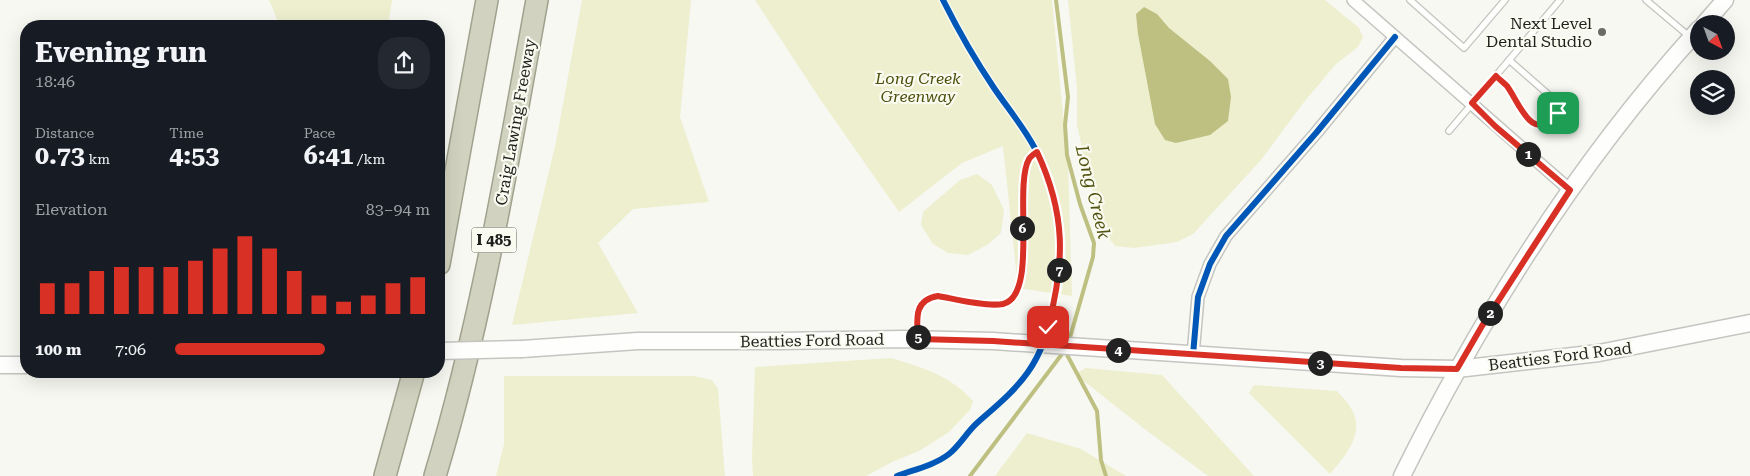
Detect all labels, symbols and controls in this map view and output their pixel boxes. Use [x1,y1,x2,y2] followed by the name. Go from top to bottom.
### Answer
[1486,14,1592,51] place label: Next Level Dental Studio
[1690,15,1735,60] north arrow
[1690,15,1735,115] map controls
[1596,26,1608,38] marker: Next Level Dental Studio
[35,36,207,69] text: Evening run
[378,37,430,89] button: share
[491,37,540,207] street label: Craig Lawing Freeway
[874,69,961,106] park label: Long Creek Greenway
[1690,70,1735,115] button: layers
[35,72,75,91] text: 18:46
[1537,92,1579,134] pin
[1544,99,1572,127] icon: arrive
[35,125,94,141] text: Distance
[169,125,204,141] text: Time
[304,125,335,141] text: Pace
[35,141,85,170] text: 0.73
[169,141,219,170] text: 4:53
[304,141,353,170] text: 6:41
[1071,142,1115,241] water label: Long Creek
[1516,142,1540,166] pin: 1
[1525,146,1532,162] text: 1
[85,151,110,167] text: km
[353,151,385,167] text: /km
[35,200,108,219] text: Elevation
[366,200,430,219] text: 83–94 m
[1010,216,1034,240] pin: 6
[1019,220,1026,236] text: 6
[472,228,516,252] road number: I 485
[1046,258,1072,282] pin: 7
[1056,262,1063,278] text: 7
[1478,300,1502,326] pin: 2
[1487,305,1494,321] text: 2
[1027,306,1069,348] pin
[1034,313,1062,341] icon: check
[906,324,930,350] pin: 5
[915,329,922,345] text: 5
[740,330,884,351] street label: Beatties Ford Road
[1106,338,1130,362] pin: 4
[1487,338,1633,375] street label: Beatties Ford Road
[35,340,81,359] text: 100 m
[115,340,146,359] text: 7:06
[1115,342,1122,358] text: 4
[1308,350,1332,376] pin: 3
[1317,355,1324,371] text: 3

